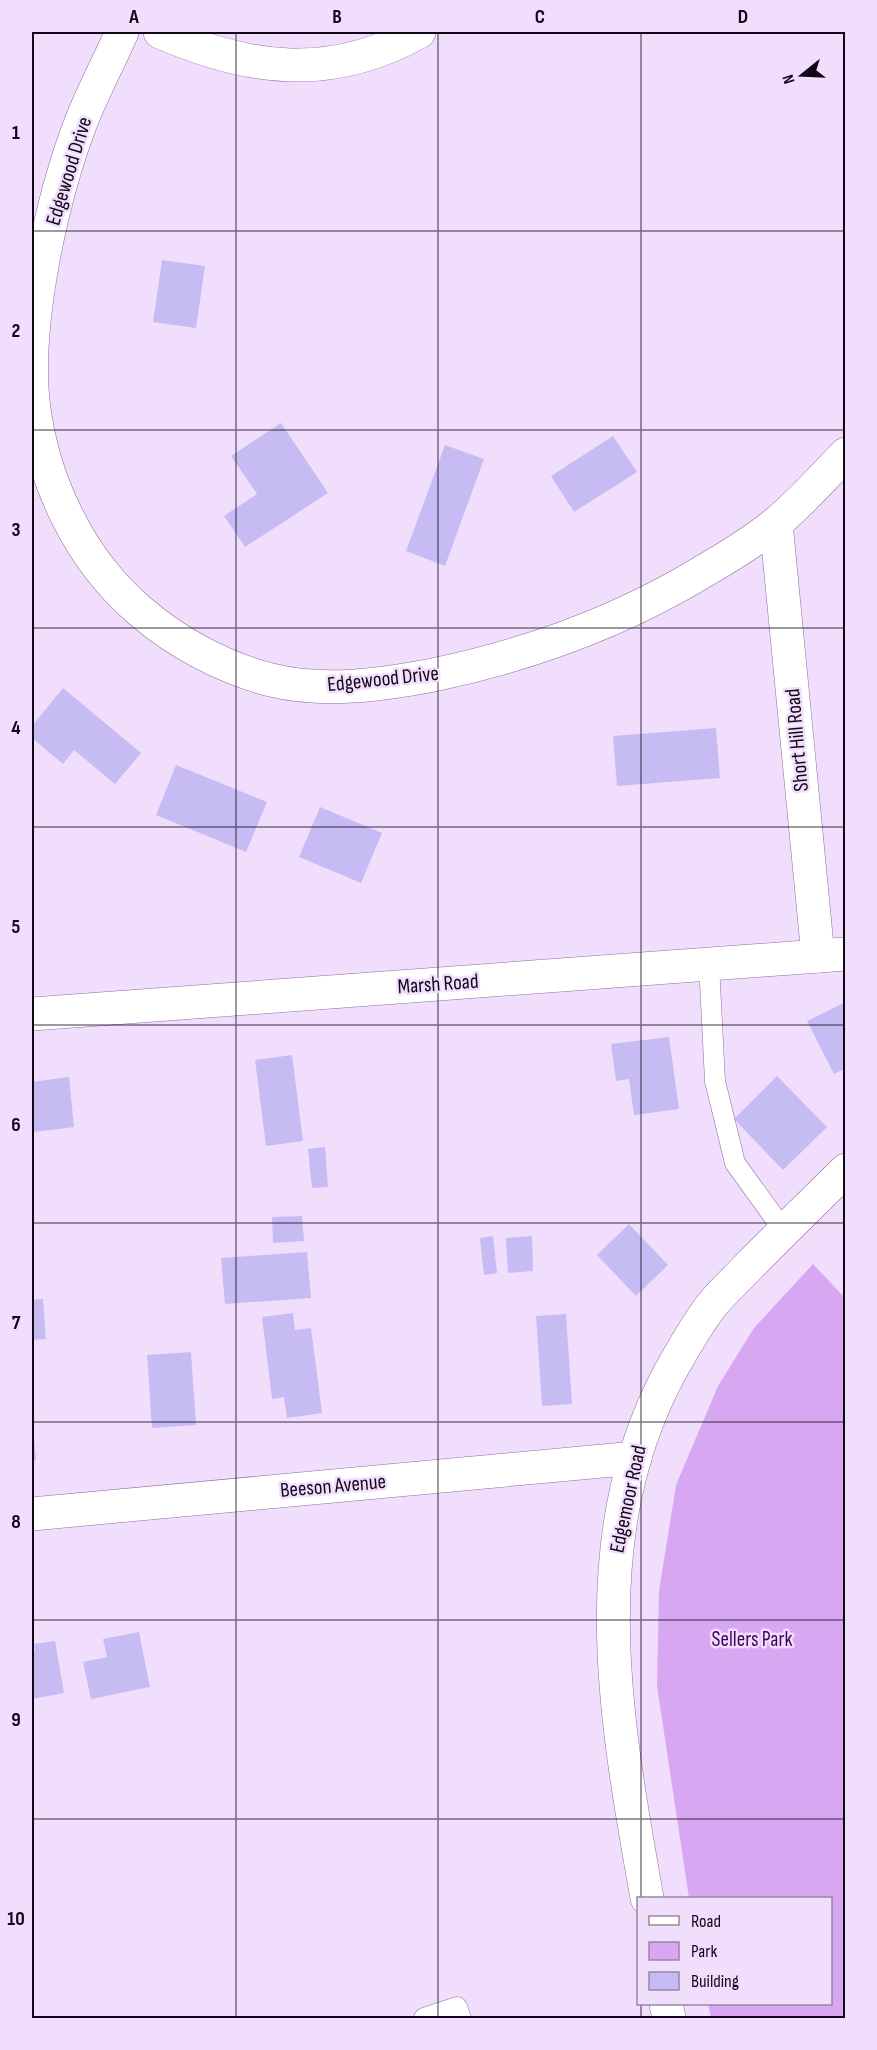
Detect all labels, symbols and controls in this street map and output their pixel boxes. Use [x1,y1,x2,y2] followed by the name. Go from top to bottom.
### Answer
[128,5,139,29] text: A
[332,5,342,29] text: B
[535,5,545,29] text: C
[738,5,748,29] text: D
[772,45,832,105] north arrow
[779,72,800,86] text: N
[41,114,97,228] street label: Edgewood Drive
[12,121,20,145] text: 1
[12,319,20,343] text: 2
[12,518,21,542] text: 3
[326,661,440,697] street label: Edgewood Drive
[780,687,814,793] street label: Short Hill Road
[11,716,21,740] text: 4
[12,915,21,939] text: 5
[397,969,479,999] street label: Marsh Road
[11,1113,21,1137] text: 6
[12,1311,21,1335] text: 7
[604,1443,652,1555] street label: Edgemoor Road
[279,1469,387,1503] street label: Beeson Avenue
[11,1510,21,1534] text: 8
[712,1627,793,1652] park label: Sellers Park
[11,1708,21,1732] text: 9
[637,1897,832,2005] legend
[7,1907,25,1931] text: 10
[691,1911,721,1932] text: Road
[691,1941,717,1962] text: Park
[691,1971,739,1992] text: Building

